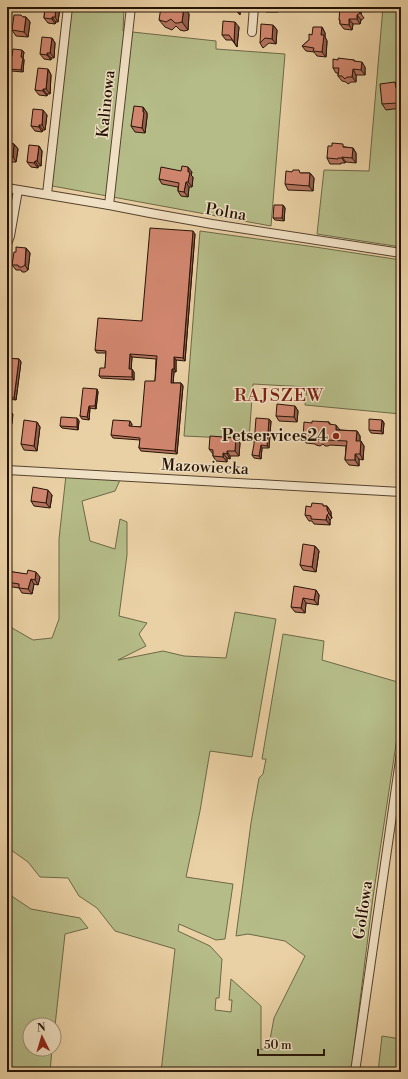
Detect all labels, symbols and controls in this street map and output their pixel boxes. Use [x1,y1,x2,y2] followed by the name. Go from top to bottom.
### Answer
[93,68,120,139] street label: Kalinowa
[204,199,249,225] street label: Polna
[234,384,324,407] district label: RAJSZEW
[222,426,328,446] place label: Petservices24
[331,431,341,441] marker: Petservices24
[161,455,250,479] street label: Mazowiecka
[349,879,377,941] street label: Golfowa
[22,1017,62,1057] north arrow
[36,1021,46,1035] text: N
[258,1031,324,1057] scale bar
[264,1038,292,1053] text: 50 m

